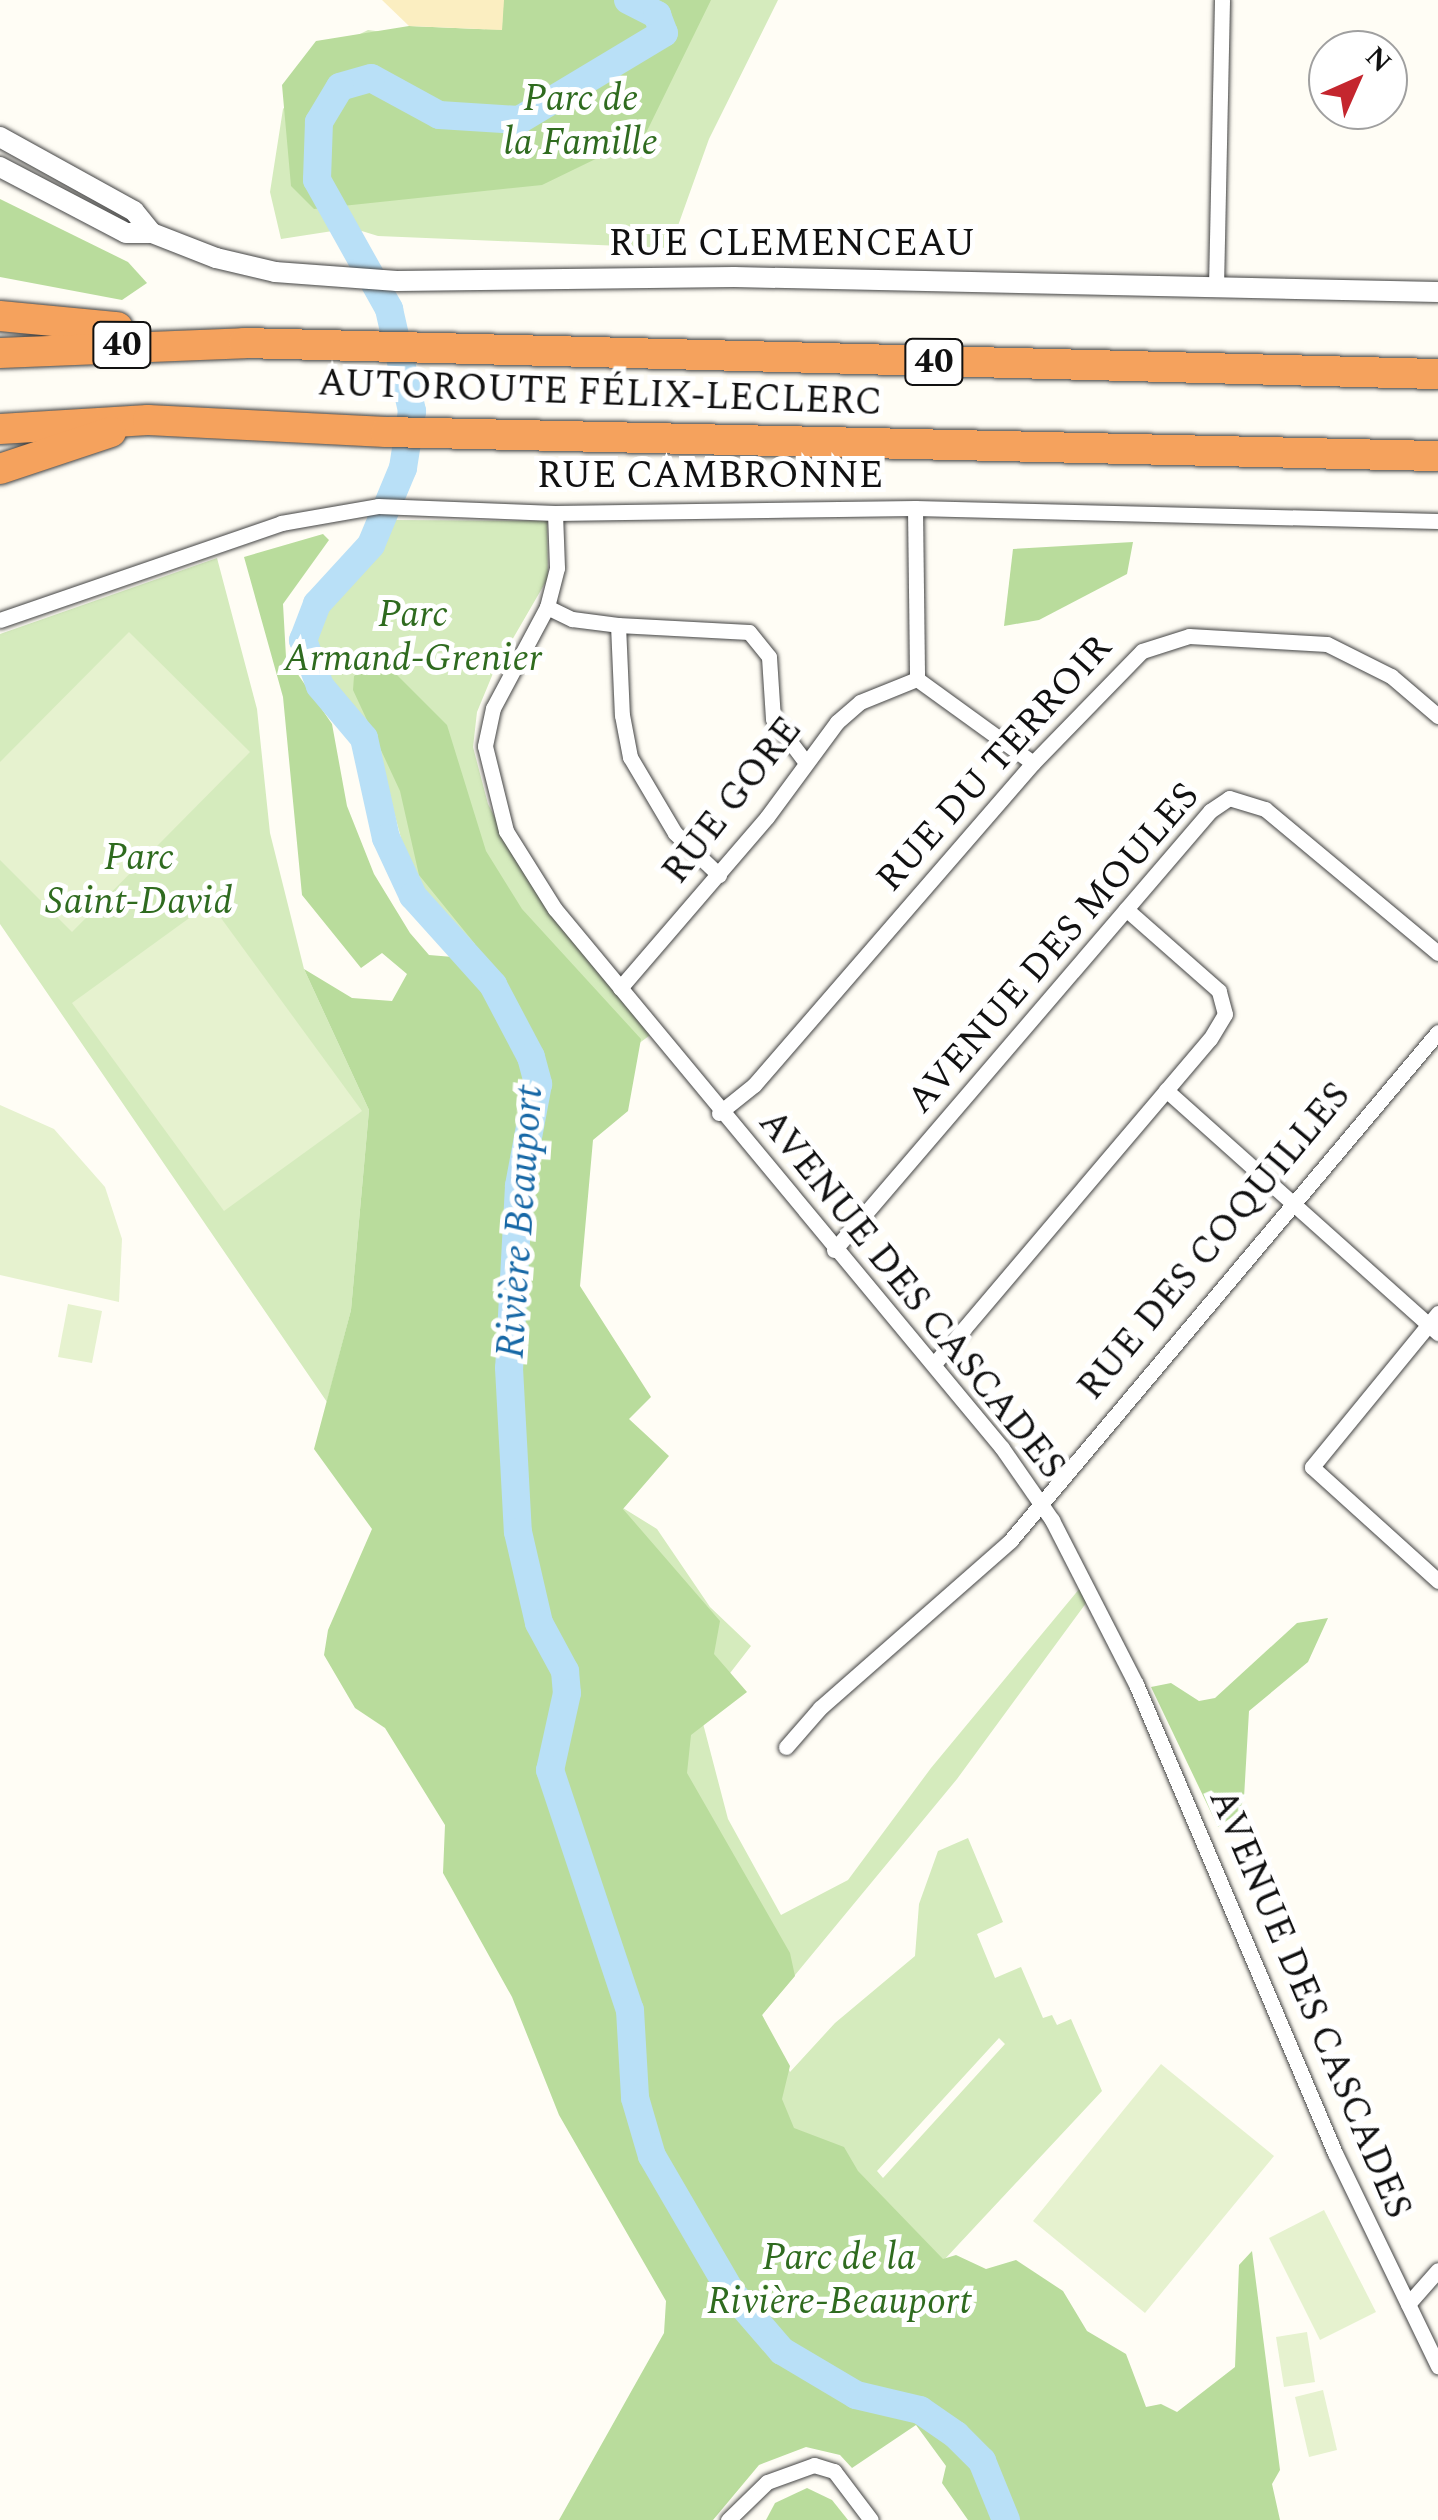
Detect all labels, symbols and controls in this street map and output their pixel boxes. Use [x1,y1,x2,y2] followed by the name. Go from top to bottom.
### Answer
[1308,30,1408,130] north arrow
[1355,37,1401,83] text: N
[504,77,658,166] park label: Parc de la Famille
[608,222,976,268] street label: RUE CLEMENCEAU
[92,315,152,375] road number: 40
[904,332,964,392] road number: 40
[317,361,883,427] street label: AUTOROUTE FÉLIX-LECLERC
[537,454,883,500] street label: RUE CAMBRONNE
[284,593,542,682] park label: Parc Armand-Grenier
[868,626,1122,902] street label: RUE DU TERROIR
[654,709,812,893] street label: RUE GORE
[898,775,1210,1123] street label: AVENUE DES MOULES
[45,836,233,926] park label: Parc Saint-David
[1069,1074,1361,1410] street label: RUE DES COQUILLES
[488,1084,554,1360] water label: Rivière Beauport
[748,1101,1074,1489] street label: AVENUE DES CASCADES
[1198,1782,1420,2226] street label: AVENUE DES CASCADES
[707,2236,971,2326] park label: Parc de la Rivière-Beauport

